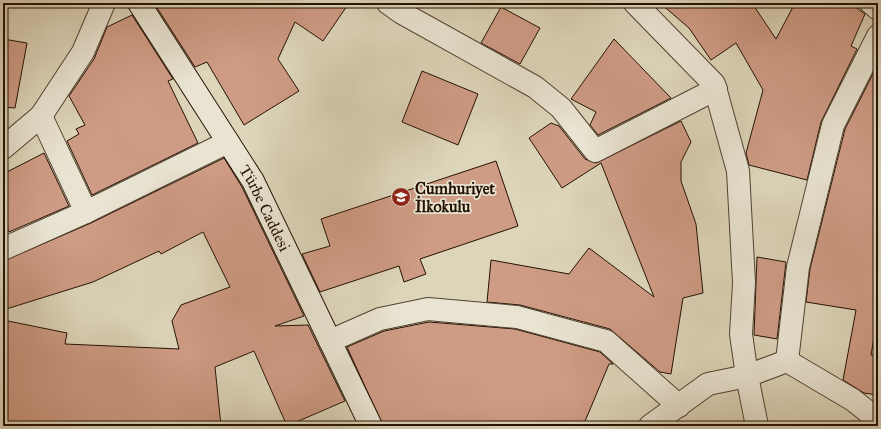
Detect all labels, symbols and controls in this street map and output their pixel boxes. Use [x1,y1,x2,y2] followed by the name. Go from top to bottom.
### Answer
[236,161,295,255] street label: Türbe Caddesi
[415,179,495,216] place label: Cumhuriyet İlkokulu
[390,186,412,208] school or university icon: Cumhuriyet İlkokulu

